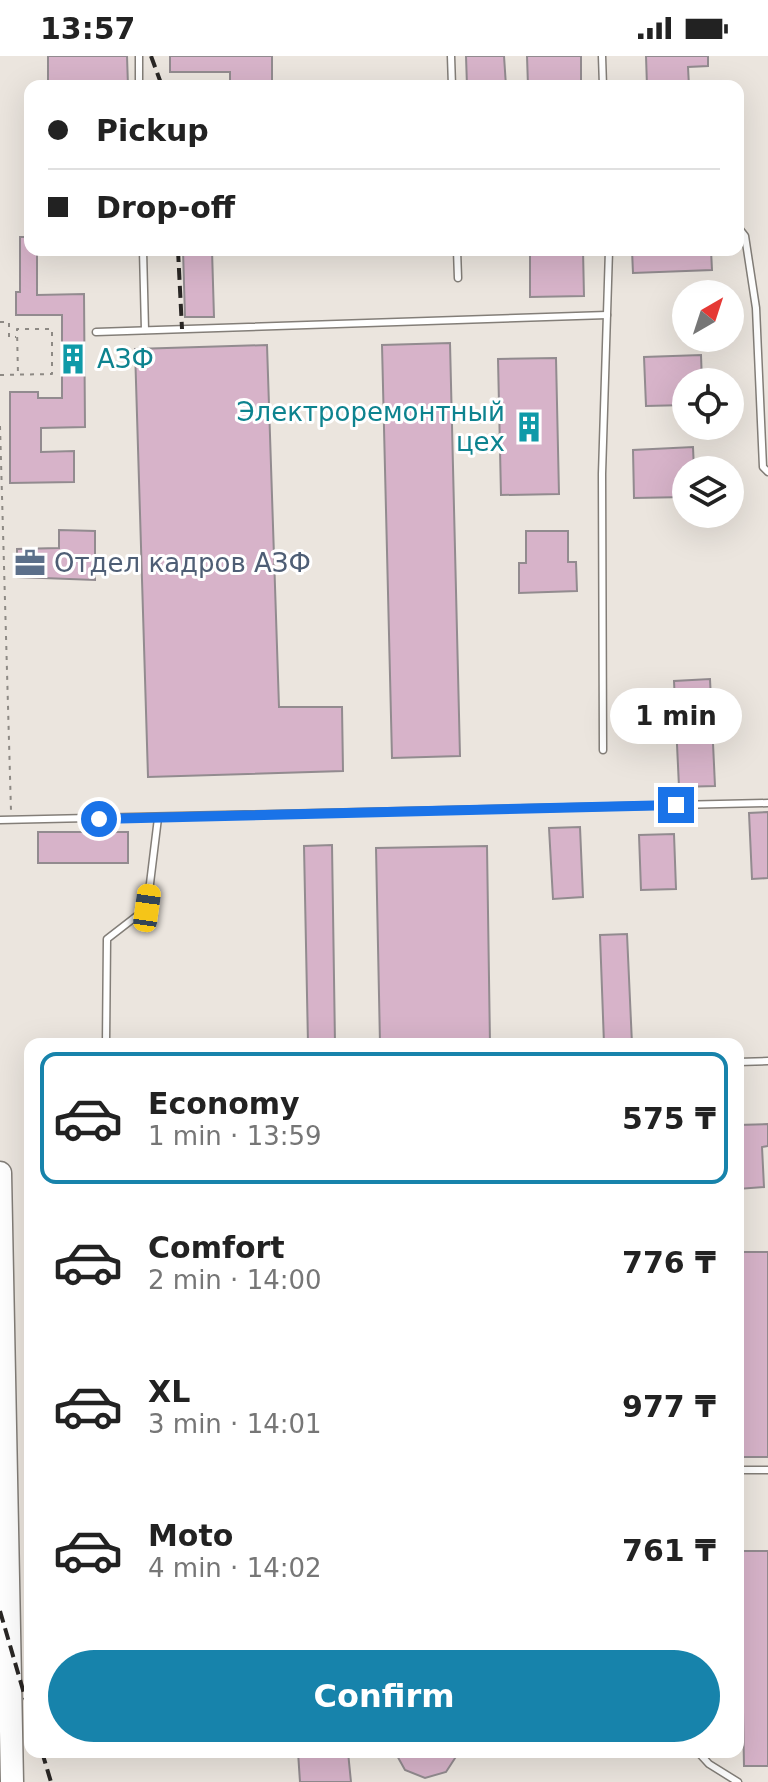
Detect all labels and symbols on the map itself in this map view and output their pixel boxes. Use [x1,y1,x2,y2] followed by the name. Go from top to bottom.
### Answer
[672,280,744,352] north arrow
[56,342,90,376] building icon: АЗФ
[97,344,154,374] place label: АЗФ
[236,397,505,457] place label: Электроремонтный цех
[512,410,546,444] building icon: Электроремонтный цех
[13,546,47,580] office icon: Отдел кадров АЗФ
[54,548,311,578] place label: Отдел кадров АЗФ
[610,689,742,745] callout: 1 min
[658,787,694,823] route end
[81,801,117,837] route start
[132,883,162,933] car

